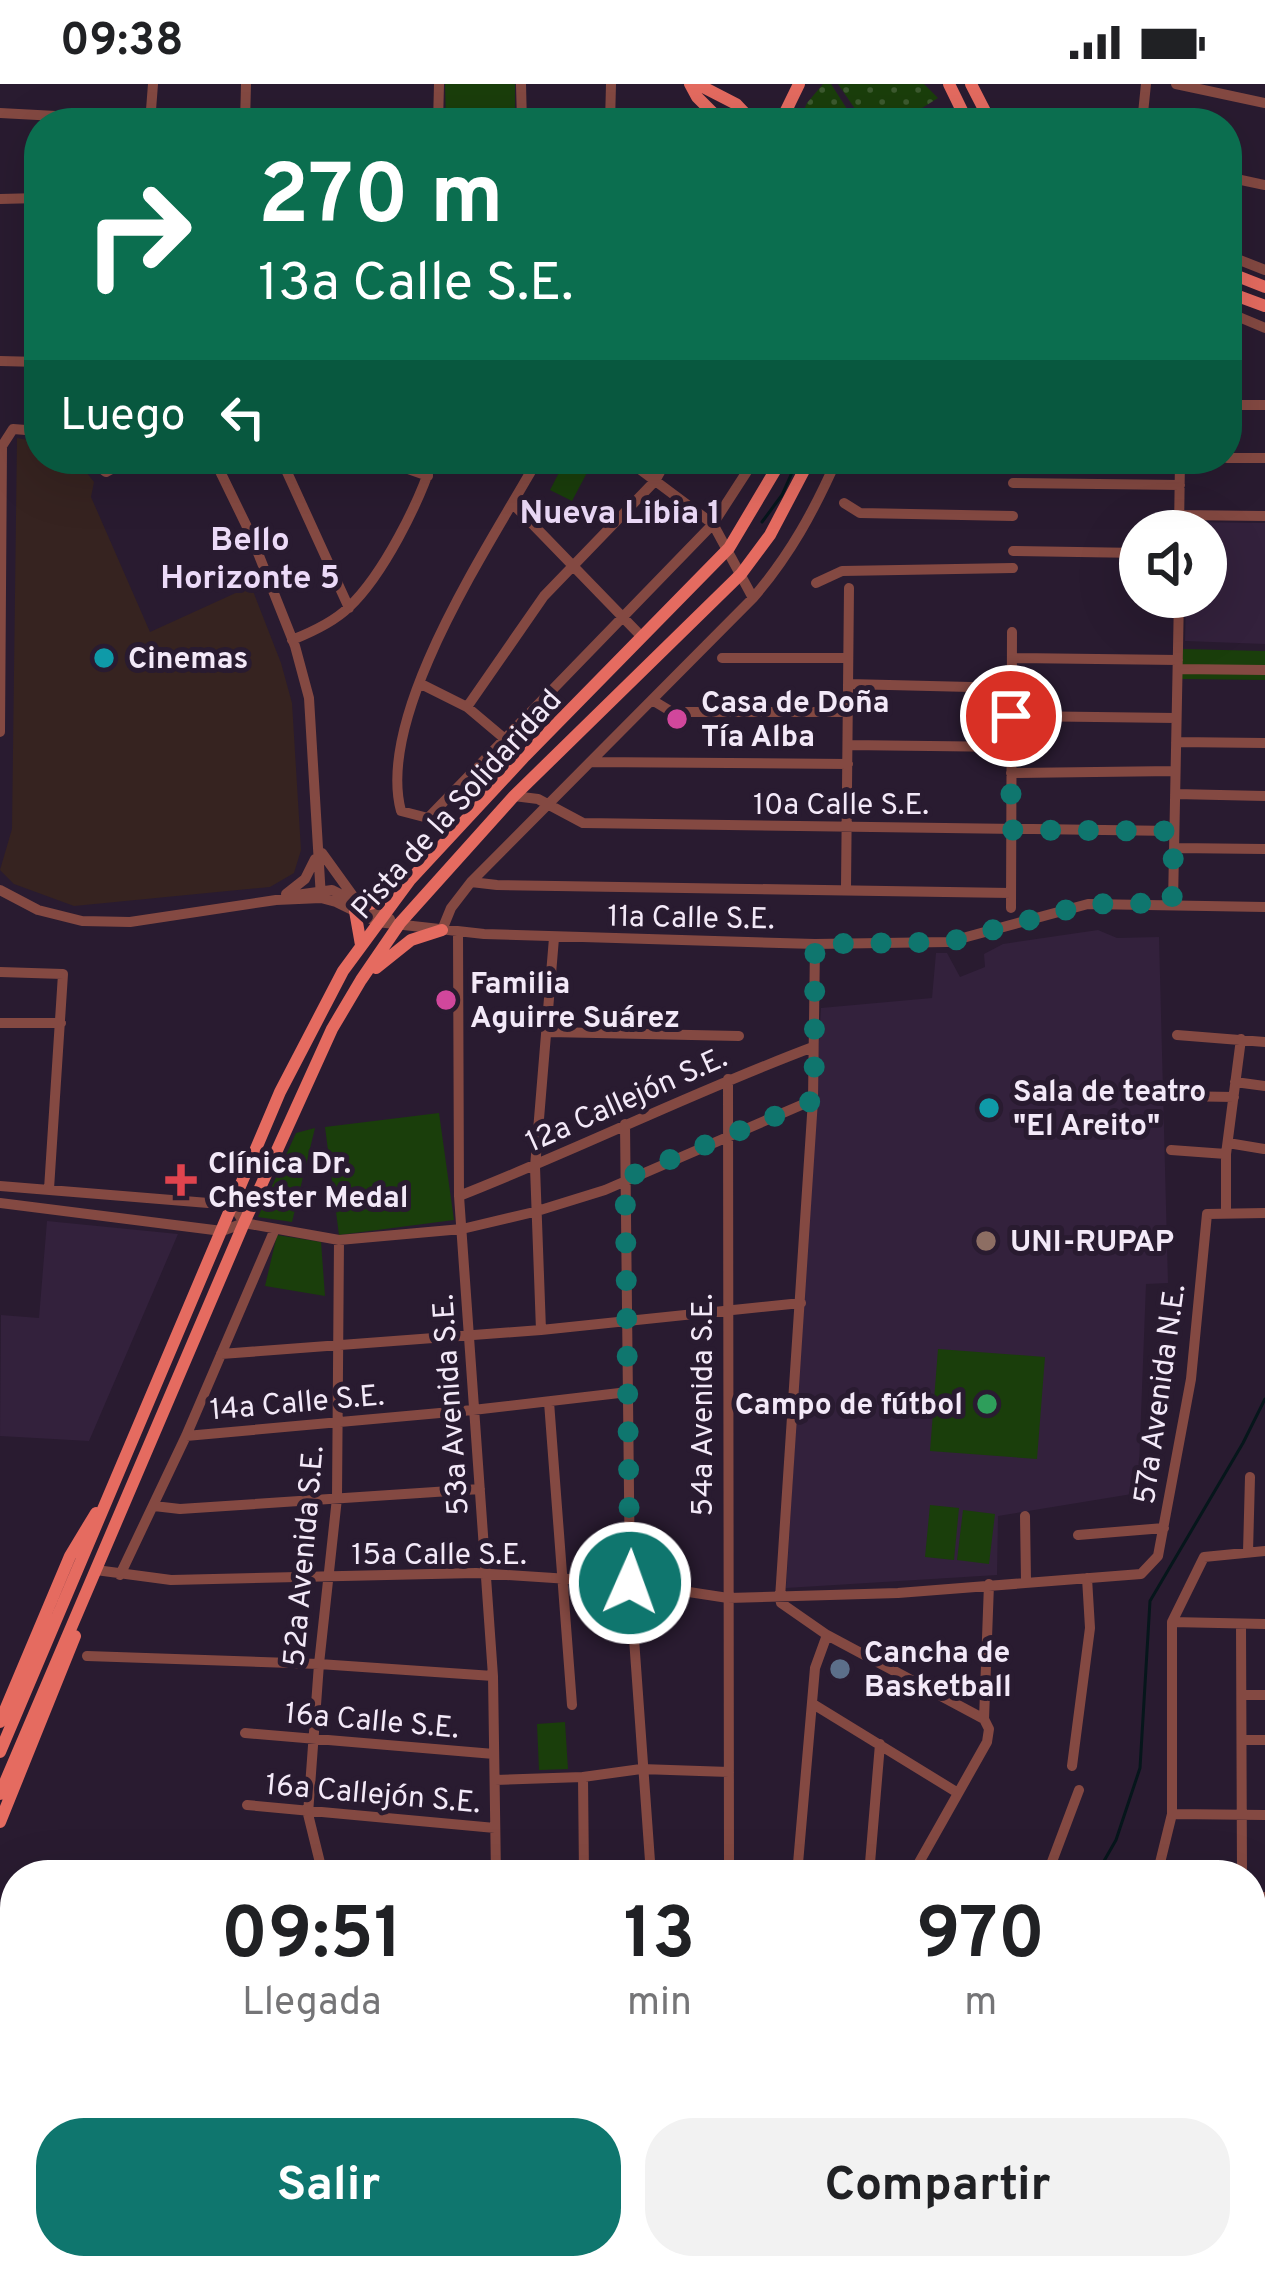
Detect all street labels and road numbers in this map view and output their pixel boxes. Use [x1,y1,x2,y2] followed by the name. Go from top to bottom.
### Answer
[345,683,571,928] street label: Pista de la Solidaridad
[753,788,929,825] street label: 10a Calle S.E.
[607,900,775,939] street label: 11a Calle S.E.
[521,1040,733,1162] street label: 12a Callejón S.E.
[1128,1282,1195,1507] street label: 57a Avenida N.E.
[426,1293,479,1517] street label: 53a Avenida S.E.
[686,1293,723,1517] street label: 54a Avenida S.E.
[208,1378,386,1431] street label: 14a Calle S.E.
[277,1444,334,1668] street label: 52a Avenida S.E.
[351,1538,527,1575] street label: 15a Calle S.E.
[283,1696,460,1749] street label: 16a Calle S.E.
[264,1768,482,1823] street label: 16a Callejón S.E.

